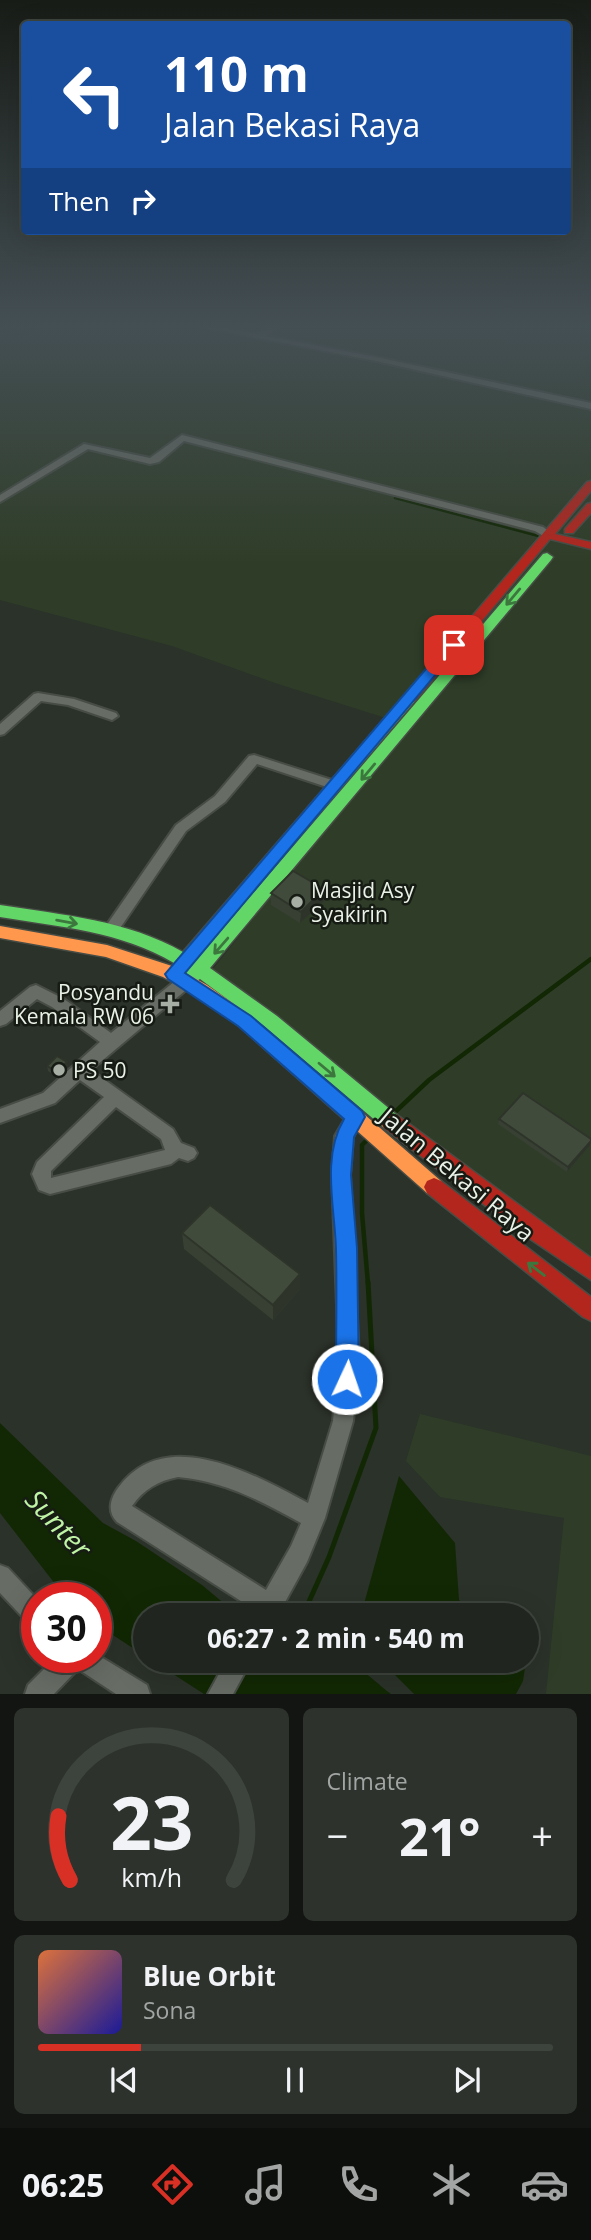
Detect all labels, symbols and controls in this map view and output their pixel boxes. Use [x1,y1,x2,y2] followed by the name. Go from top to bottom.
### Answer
[164,40,309,106] text: 110 m
[49,49,140,140] icon: left
[164,103,420,146] text: Jalan Bekasi Raya
[124,182,162,220] icon: right
[49,183,110,219] text: Then
[505,588,521,606] one-way arrow
[424,615,484,675] pin
[435,626,473,664] icon: arrive
[360,762,376,780] one-way arrow
[311,876,415,928] place label: Masjid Asy Syakirin
[289,894,305,910] marker: Masjid Asy Syakirin
[55,916,78,929] one-way arrow
[213,937,229,955] one-way arrow
[14,978,154,1030] place label: Posyandu Kemala RW 06
[160,994,180,1014] marker: Posyandu Kemala RW 06
[73,1056,127,1084] place label: PS 50
[51,1062,67,1078] marker: PS 50
[318,1062,336,1078] one-way arrow
[372,1098,542,1248] street label: Jalan Bekasi Raya
[528,1262,546,1277] one-way arrow
[310,1342,384,1416] position arrow
[18,1481,101,1566] water label: Sunter
[21,1582,112,1673] speed limit sign: 30
[207,1620,465,1656] text: 06:27 · 2 min · 540 m
[327,1765,408,1797] text: Climate
[110,1773,193,1872] text: 23
[399,1800,481,1871] text: 21°
[327,1809,348,1861] text: −
[531,1809,553,1861] text: +
[121,1860,182,1894] text: km/h
[143,1958,276,1994] text: Blue Orbit
[143,1994,196,2026] text: Sona
[105,2061,143,2099] icon: previous
[276,2061,314,2099] icon: pause
[448,2061,486,2099] icon: next
[148,2160,197,2209] icon: directions
[241,2160,290,2209] icon: music
[334,2160,383,2209] icon: phone
[427,2160,476,2209] icon: climate
[520,2160,569,2209] icon: car
[22,2163,104,2206] text: 06:25

